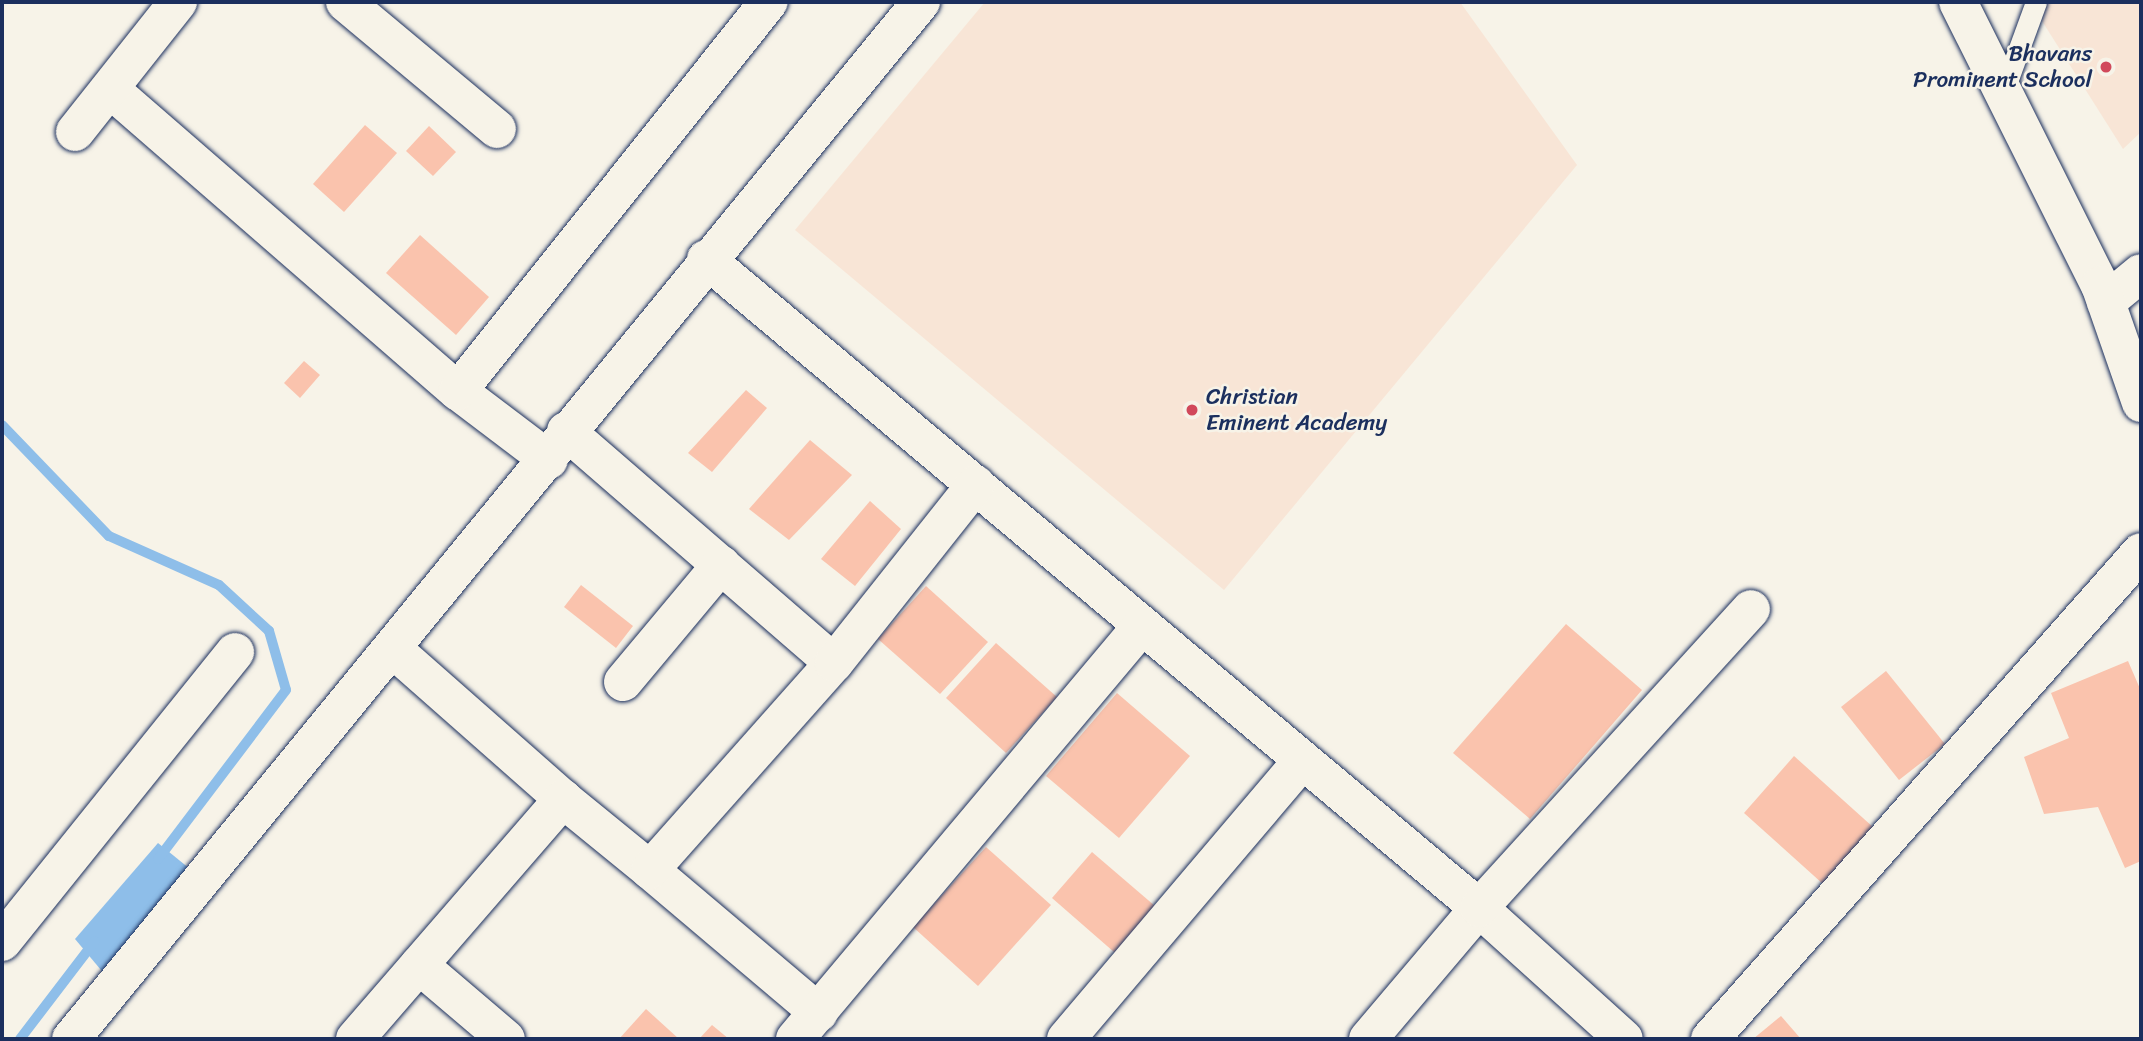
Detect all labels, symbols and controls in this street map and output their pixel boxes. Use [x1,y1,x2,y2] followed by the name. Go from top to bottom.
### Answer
[1913,40,2092,94] place label: Bhavans Prominent School
[2098,59,2114,75] marker: Bhavans Prominent School
[1206,383,1387,437] place label: Christian Eminent Academy
[1184,402,1200,418] marker: Christian Eminent Academy

